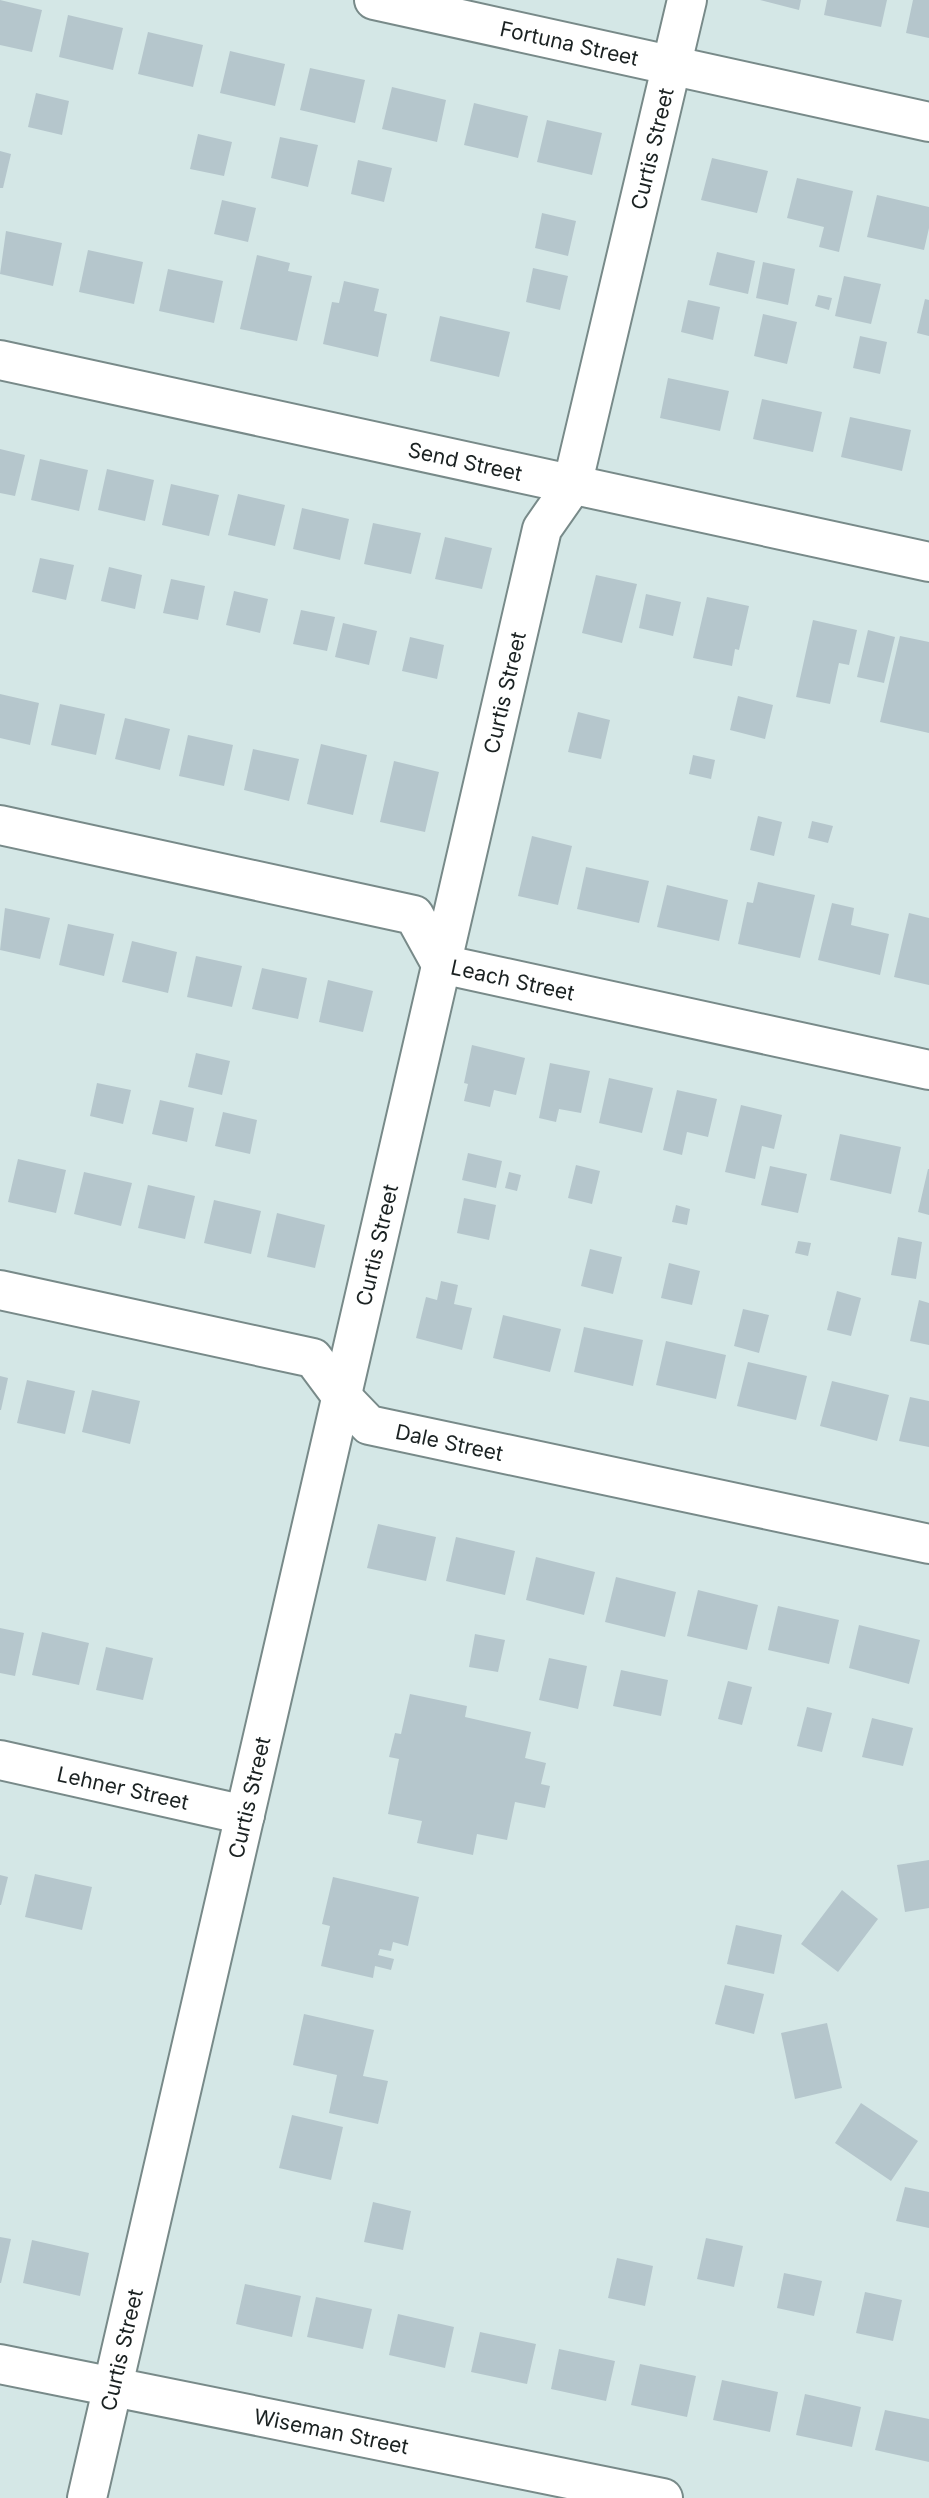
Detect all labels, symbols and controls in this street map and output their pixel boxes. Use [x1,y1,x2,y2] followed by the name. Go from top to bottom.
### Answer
[498,16,641,70] street label: Fortuna Street
[625,85,678,212] street label: Curtis Street
[406,437,525,486] street label: Send Street
[478,629,530,756] street label: Curtis Street
[449,954,577,1005] street label: Leach Street
[350,1182,403,1308] street label: Curtis Street
[393,1418,506,1466] street label: Dale Street
[223,1734,275,1861] street label: Curtis Street
[55,1761,191,1815] street label: Lehner Street
[95,2286,147,2413] street label: Curtis Street
[252,2403,411,2459] street label: Wiseman Street

